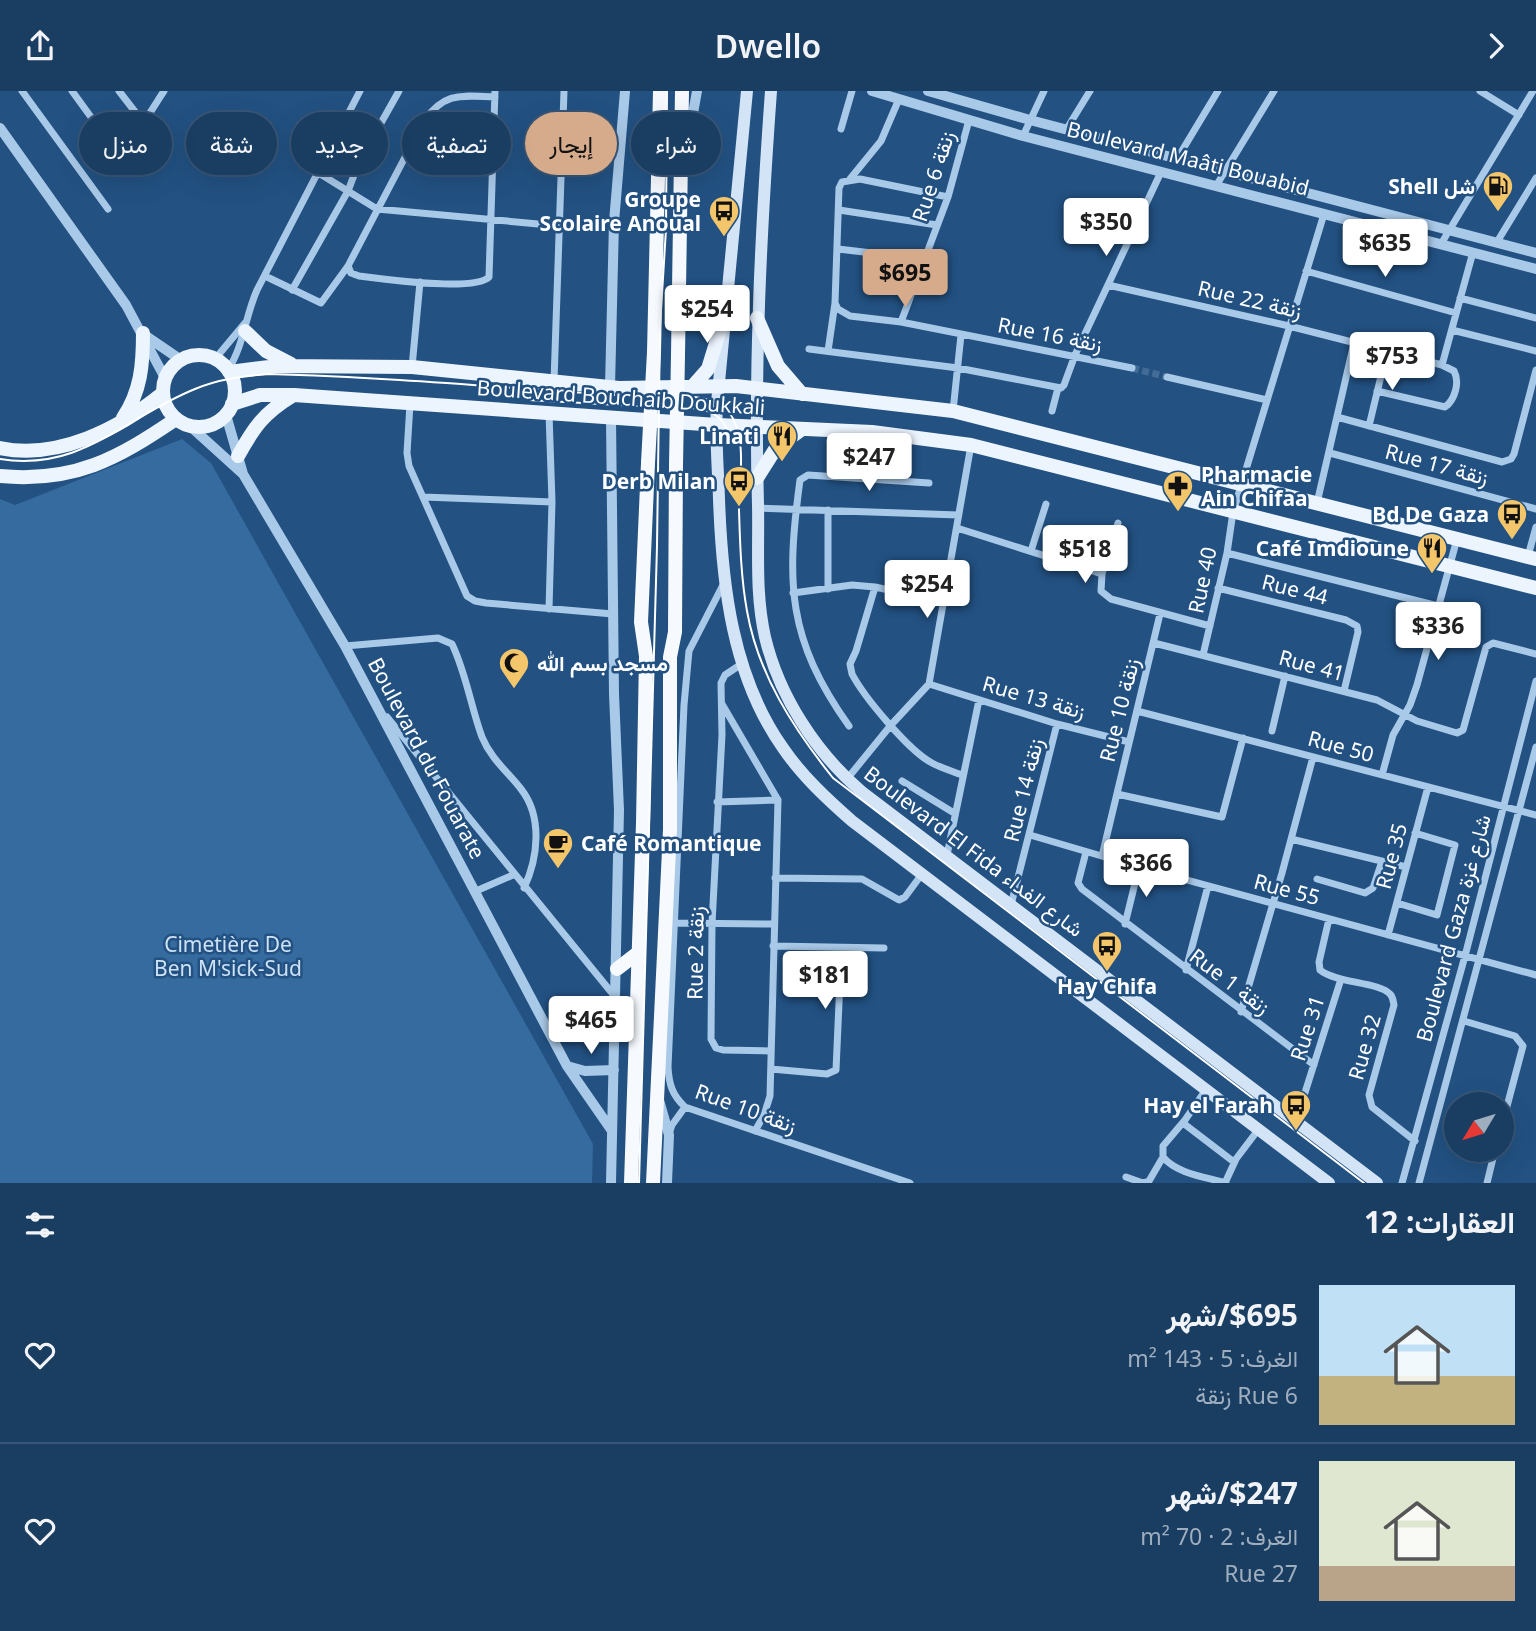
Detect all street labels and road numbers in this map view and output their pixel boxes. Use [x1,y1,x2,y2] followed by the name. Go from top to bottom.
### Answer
[1064,114,1312,202] street label: Boulevard Maâti Bouabid
[905,127,961,225] street label: Rue 6 زنقة
[1195,273,1305,325] street label: Rue 22 زنقة
[995,310,1105,358] street label: Rue 16 زنقة
[476,373,766,421] street label: Boulevard Bouchaib Doukkali
[1382,437,1492,491] street label: Rue 17 زنقة
[1181,544,1223,616] street label: Rue 40
[1259,567,1331,611] street label: Rue 44
[1276,643,1348,687] street label: Rue 41
[362,652,492,864] street label: Boulevard du Fouarate
[1093,655,1145,765] street label: Rue 10 زنقة
[979,669,1089,725] street label: Rue 13 زنقة
[1305,724,1377,768] street label: Rue 50
[997,735,1049,845] street label: Rue 14 زنقة
[858,759,1089,944] street label: Boulevard El Fida شارع الفداء
[1409,811,1498,1045] street label: Boulevard Gaza شارع غزة
[1369,820,1413,892] street label: Rue 35
[1251,867,1323,911] street label: Rue 55
[680,906,710,1000] street label: Rue 2 زنقة
[1184,942,1276,1020] street label: Rue 1 زنقة
[1283,992,1331,1064] street label: Rue 31
[1341,1011,1387,1083] street label: Rue 32
[691,1077,801,1139] street label: Rue 10 زنقة

